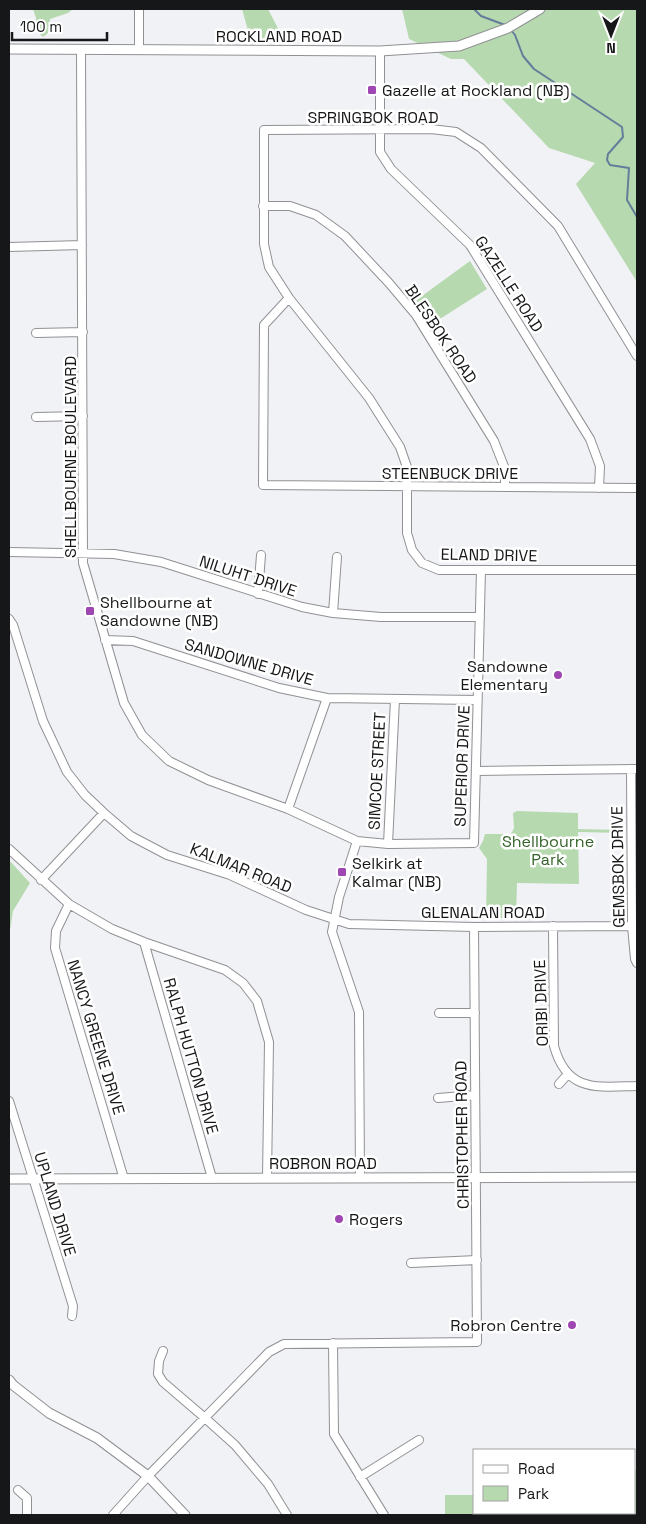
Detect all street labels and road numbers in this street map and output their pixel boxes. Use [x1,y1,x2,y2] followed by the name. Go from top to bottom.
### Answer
[216,26,342,47] street label: ROCKLAND ROAD
[307,107,439,128] street label: SPRINGBOK ROAD
[470,232,548,336] street label: GAZELLE ROAD
[400,281,482,387] street label: BLESBOK ROAD
[60,356,81,558] street label: SHELLBOURNE BOULEVARD
[382,463,518,484] street label: STEENBUCK DRIVE
[440,544,538,566] street label: ELAND DRIVE
[197,550,299,602] street label: NILUHT DRIVE
[182,634,316,690] street label: SANDOWNE DRIVE
[449,705,475,827] street label: SUPERIOR DRIVE
[363,712,391,830] street label: SIMCOE STREET
[606,806,630,928] street label: GEMSBOK DRIVE
[187,838,295,898] street label: KALMAR ROAD
[421,902,545,923] street label: GLENALAN ROAD
[62,957,130,1117] street label: NANCY GREENE DRIVE
[529,959,553,1047] street label: ORIBI DRIVE
[159,975,223,1137] street label: RALPH HUTTON DRIVE
[450,1061,474,1209] street label: CHRISTOPHER ROAD
[29,1149,81,1259] street label: UPLAND DRIVE
[269,1153,377,1174] street label: ROBRON ROAD

